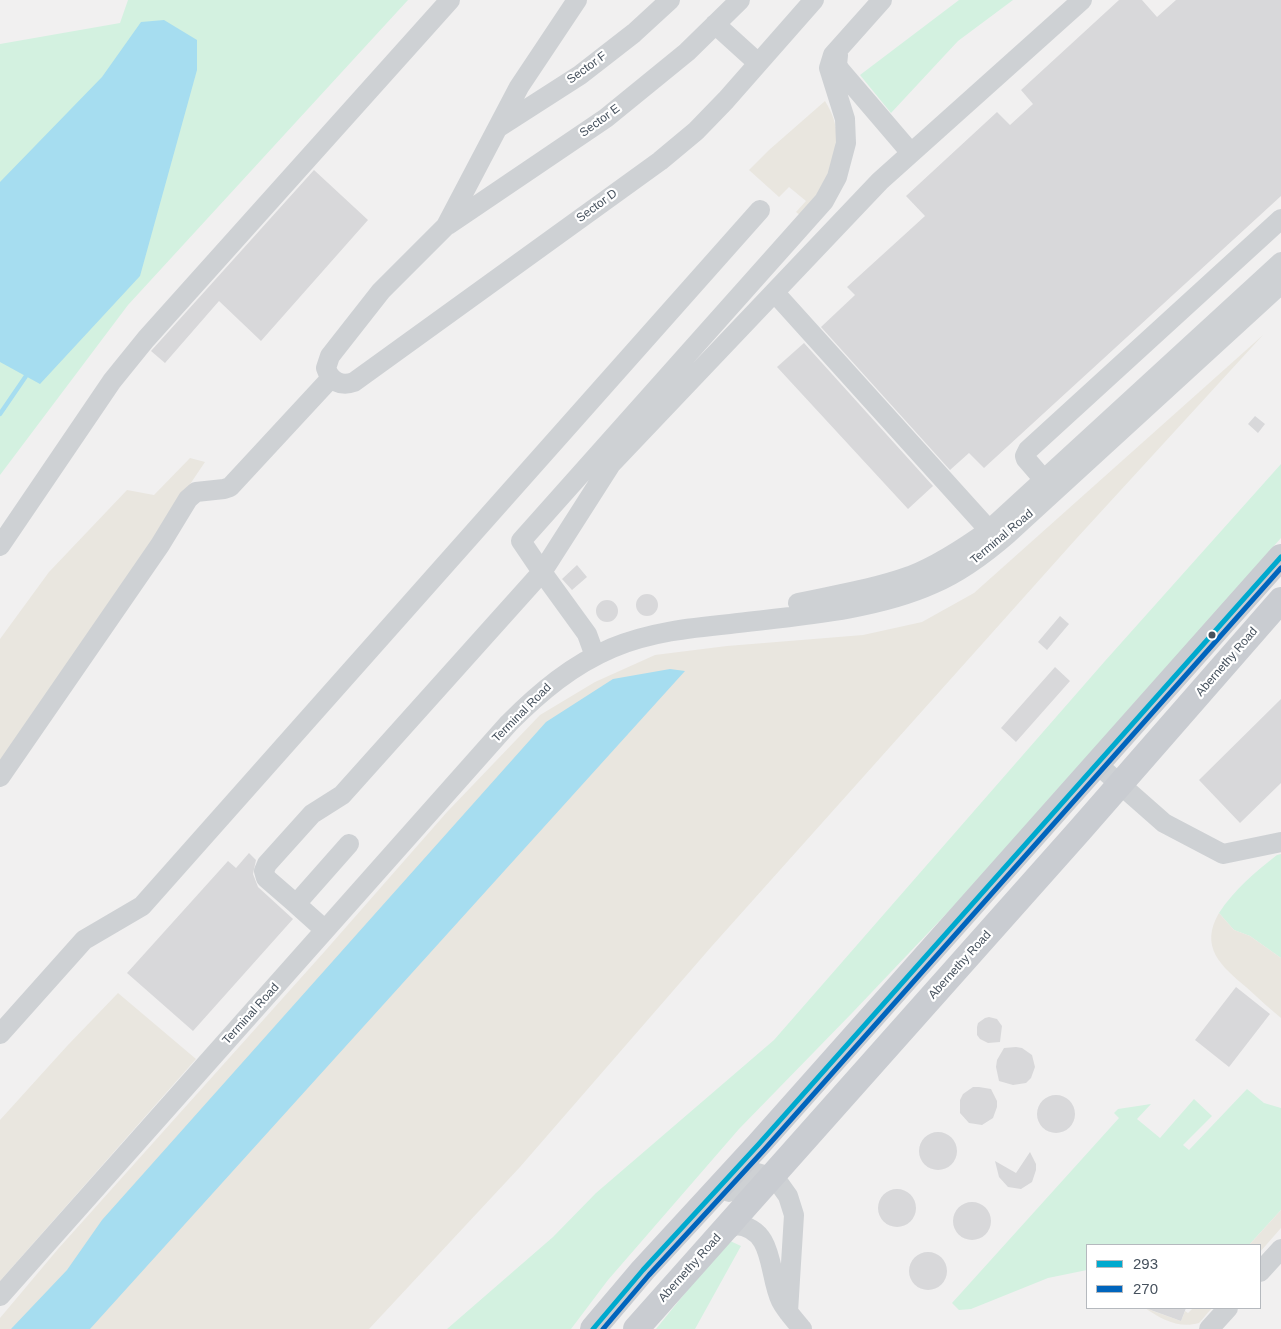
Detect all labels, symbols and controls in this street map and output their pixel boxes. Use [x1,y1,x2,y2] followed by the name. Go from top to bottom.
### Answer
[564,49,610,87] street label: Sector F
[577,102,623,140] street label: Sector E
[574,186,620,226] street label: Sector D
[968,507,1036,567] street label: Terminal Road
[1193,625,1261,699] street label: Abernethy Road
[1207,630,1217,640] unlabelled marker
[490,681,554,745] street label: Terminal Road
[926,928,994,1002] street label: Abernethy Road
[220,980,282,1048] street label: Terminal Road
[656,1231,724,1305] street label: Abernethy Road
[1086,1244,1261,1309] legend
[1133,1255,1158,1272] text: 293
[1133,1280,1158,1297] text: 270

